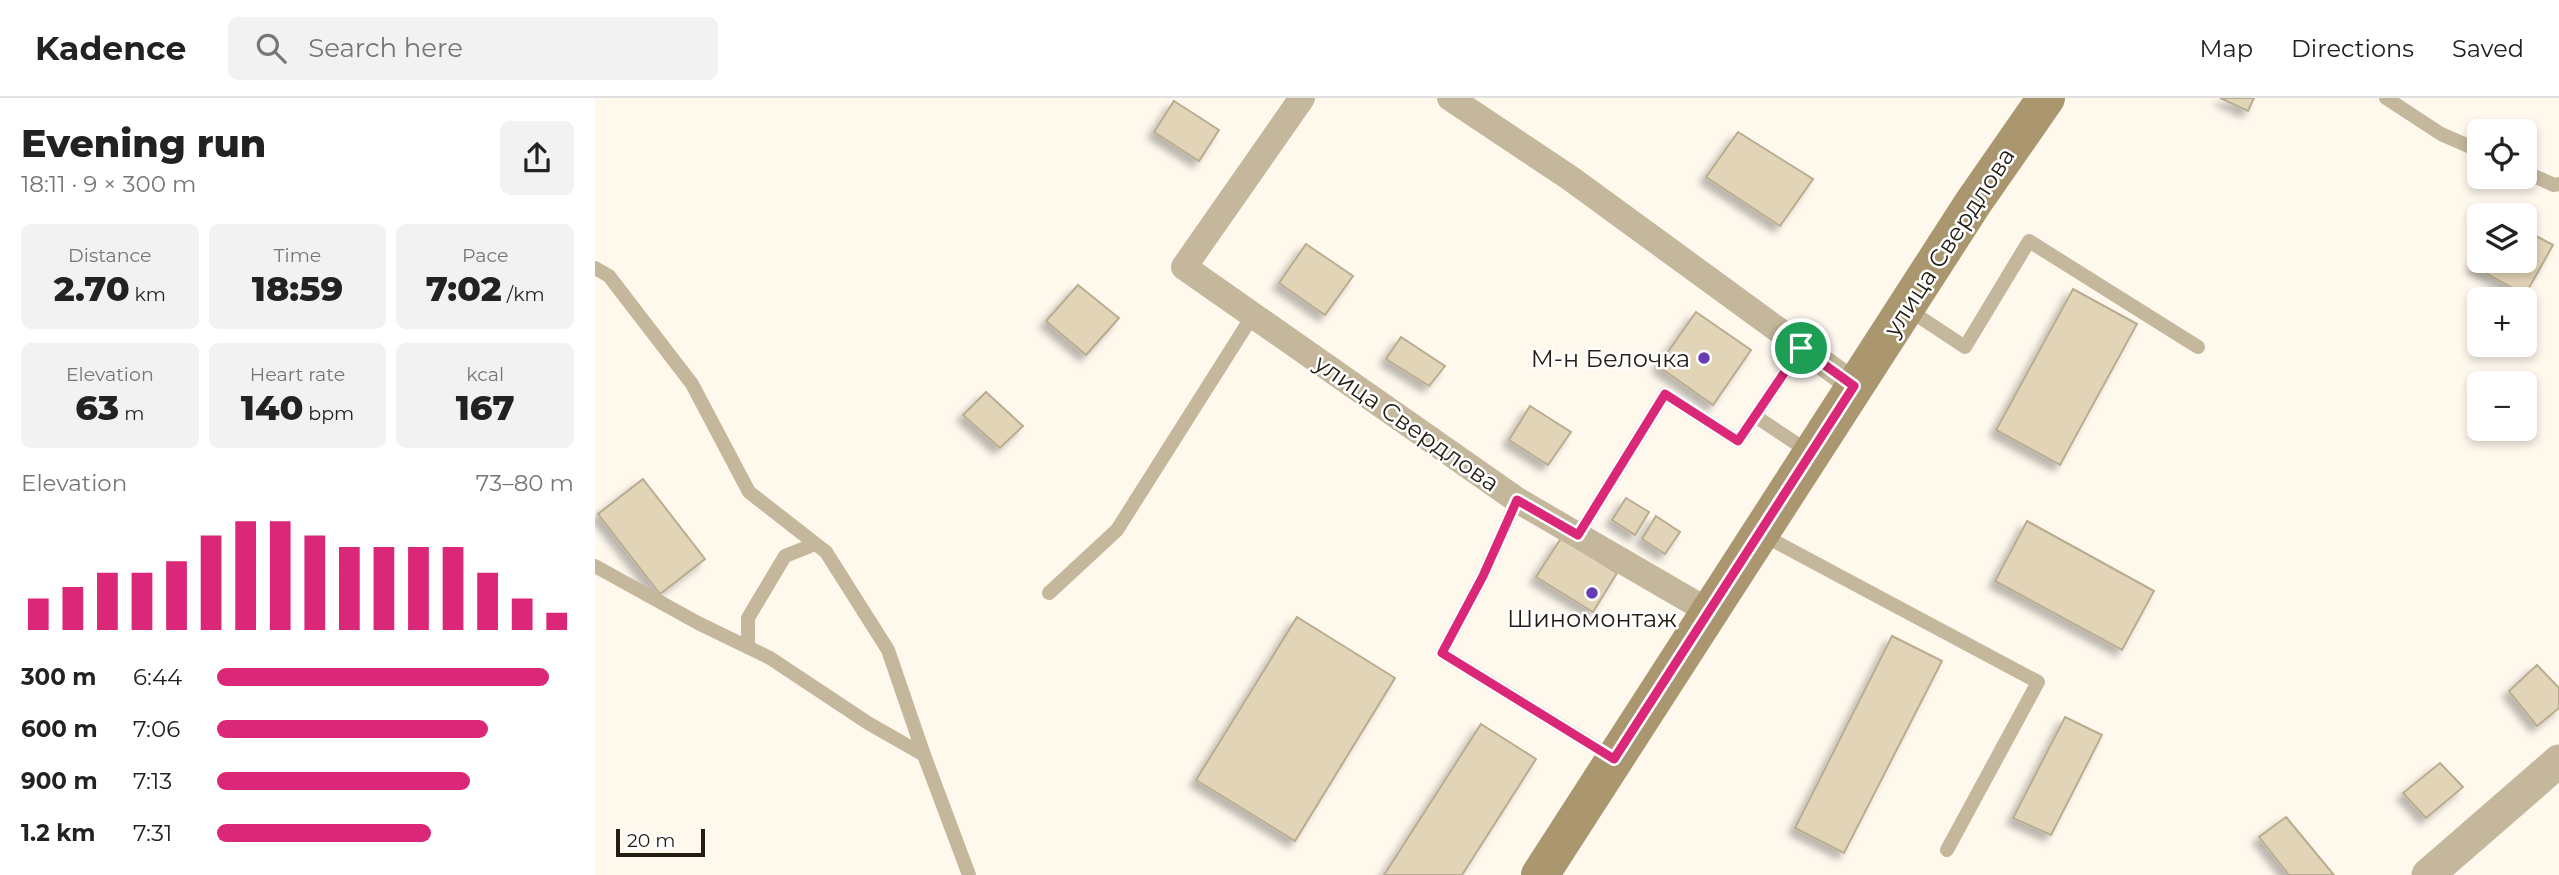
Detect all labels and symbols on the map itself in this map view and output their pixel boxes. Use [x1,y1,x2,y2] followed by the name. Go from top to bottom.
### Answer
[1877,142,2021,343] street label: улица Свердлова
[1771,318,1831,378] pin
[1531,344,1690,373] place label: М-н Белочка
[1308,348,1505,498] street label: улица Свердлова
[1696,350,1712,366] marker: М-н Белочка
[1584,585,1600,601] marker: Шиномонтаж
[1507,604,1677,633] place label: Шиномонтаж
[616,826,705,858] scale bar

